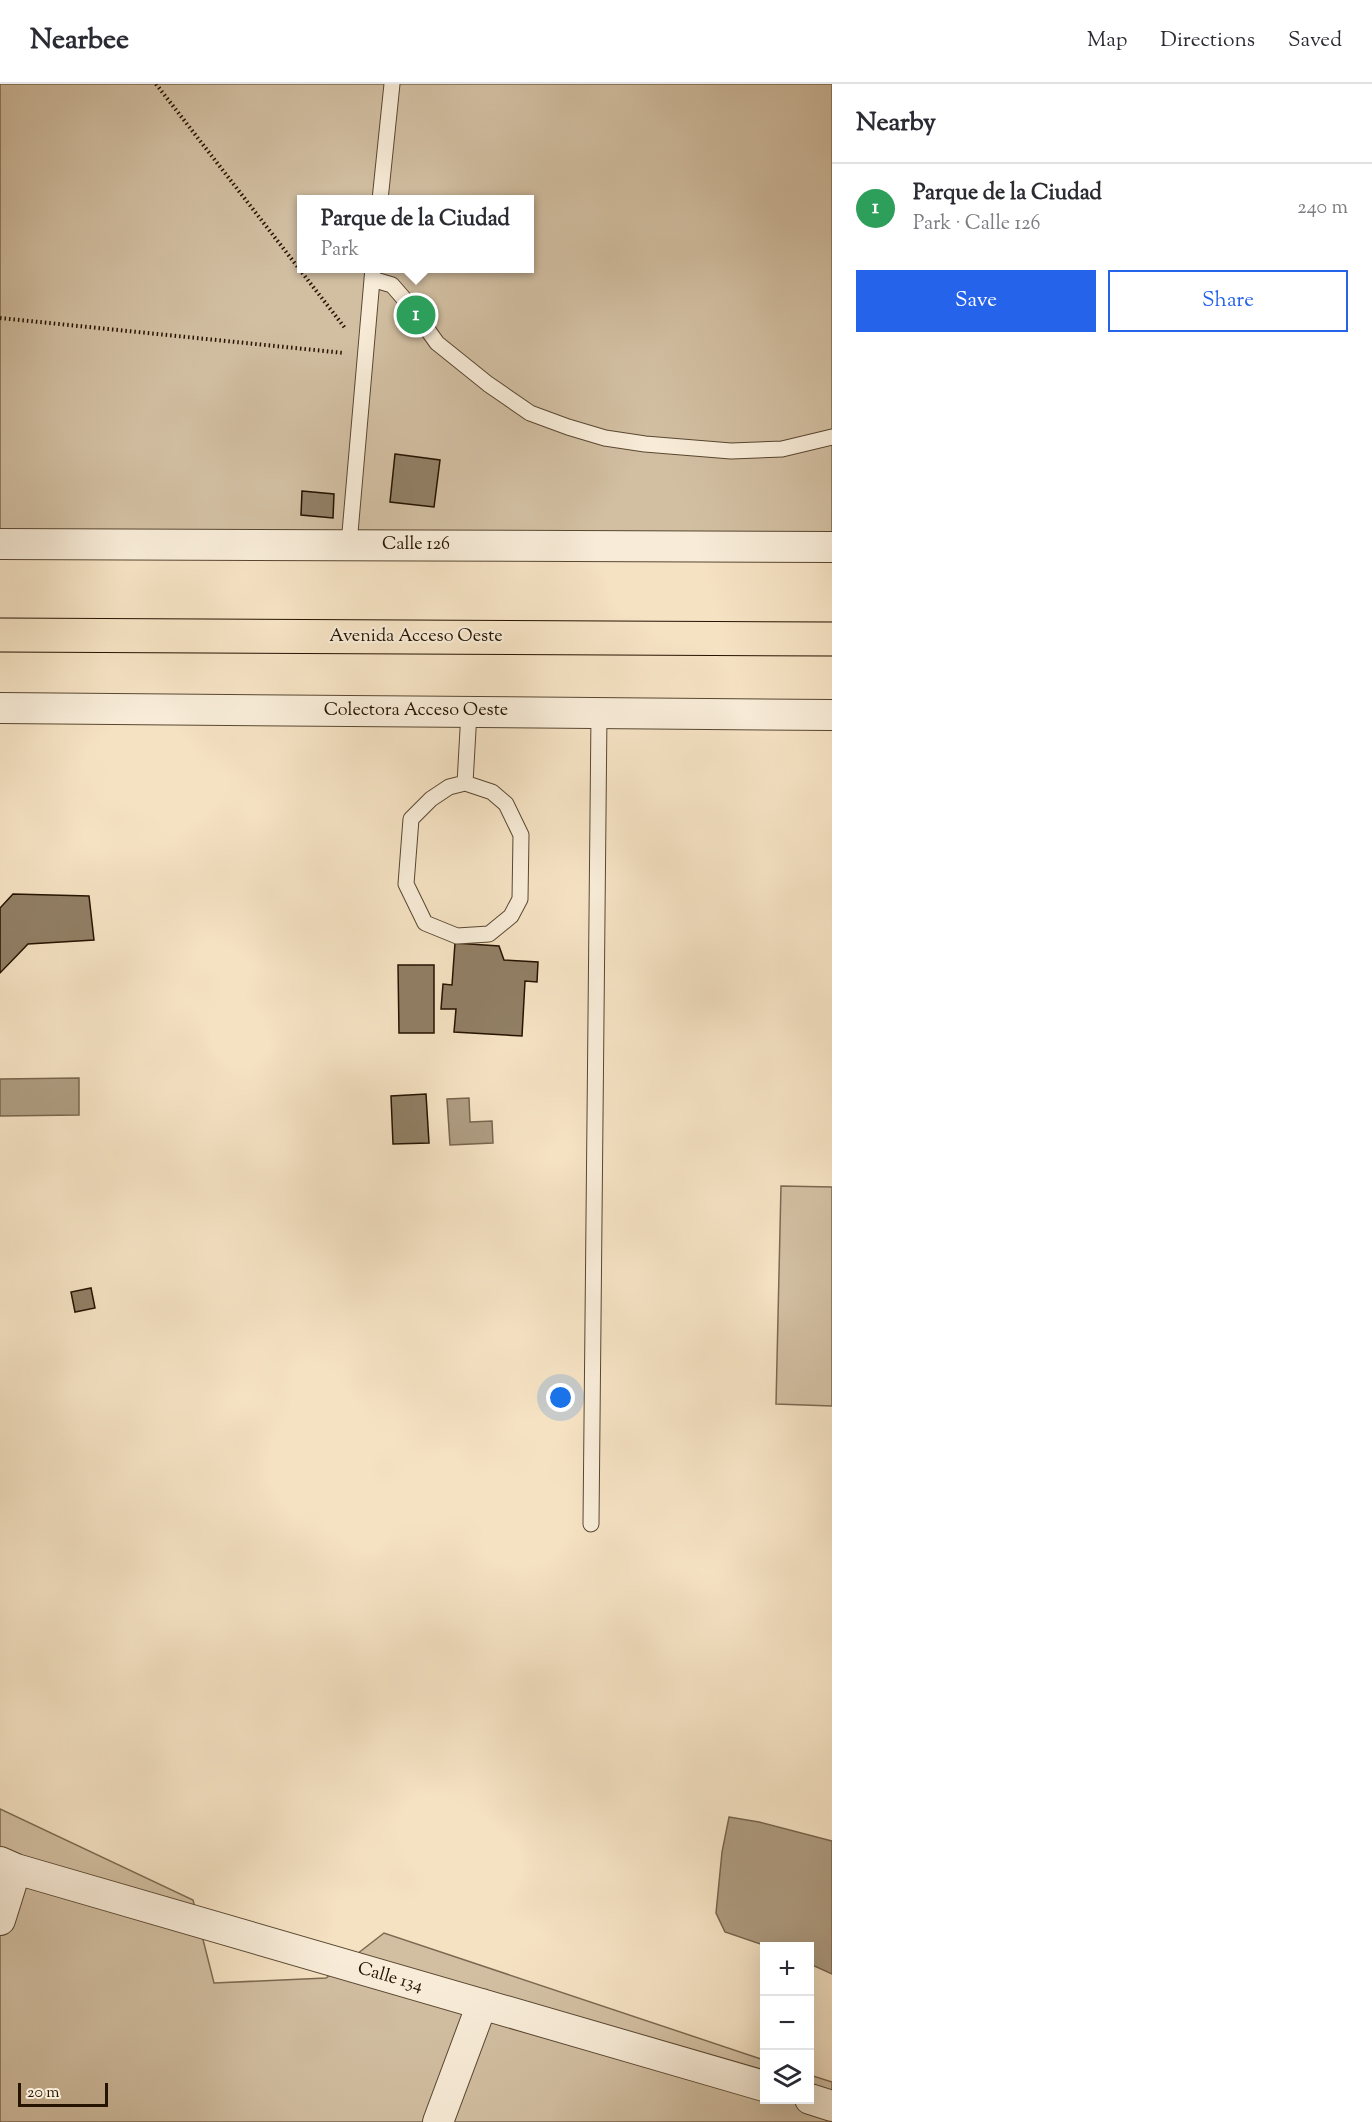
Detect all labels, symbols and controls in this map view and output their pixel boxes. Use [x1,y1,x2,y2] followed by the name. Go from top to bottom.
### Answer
[30,21,129,61] text: Nearbee
[1087,26,1127,56] text: Map
[1160,26,1255,56] text: Directions
[1288,26,1342,56] text: Saved
[856,105,936,142] text: Nearby
[913,178,1102,210] text: Parque de la Ciudad
[872,194,879,223] text: 1
[1297,194,1348,223] text: 240 m
[297,195,534,273] popup
[321,204,510,236] text: Parque de la Ciudad
[913,210,1041,239] text: Park · Calle 126
[321,236,359,265] text: Park
[856,270,1096,332] button: Save
[1108,270,1348,332] button: Share
[396,292,436,338] pin: 1
[382,532,450,558] street label: Calle 126
[329,624,503,650] street label: Avenida Acceso Oeste
[324,698,508,724] street label: Colectora Acceso Oeste
[546,1383,575,1412] your location
[760,1942,814,2104] map controls
[760,1942,814,1996] button: +
[354,1956,426,2000] street label: Calle 134
[760,1996,814,2050] button: −
[760,2050,814,2104] button: layers
[18,2080,108,2108] scale bar
[27,2082,60,2105] text: 20 m

